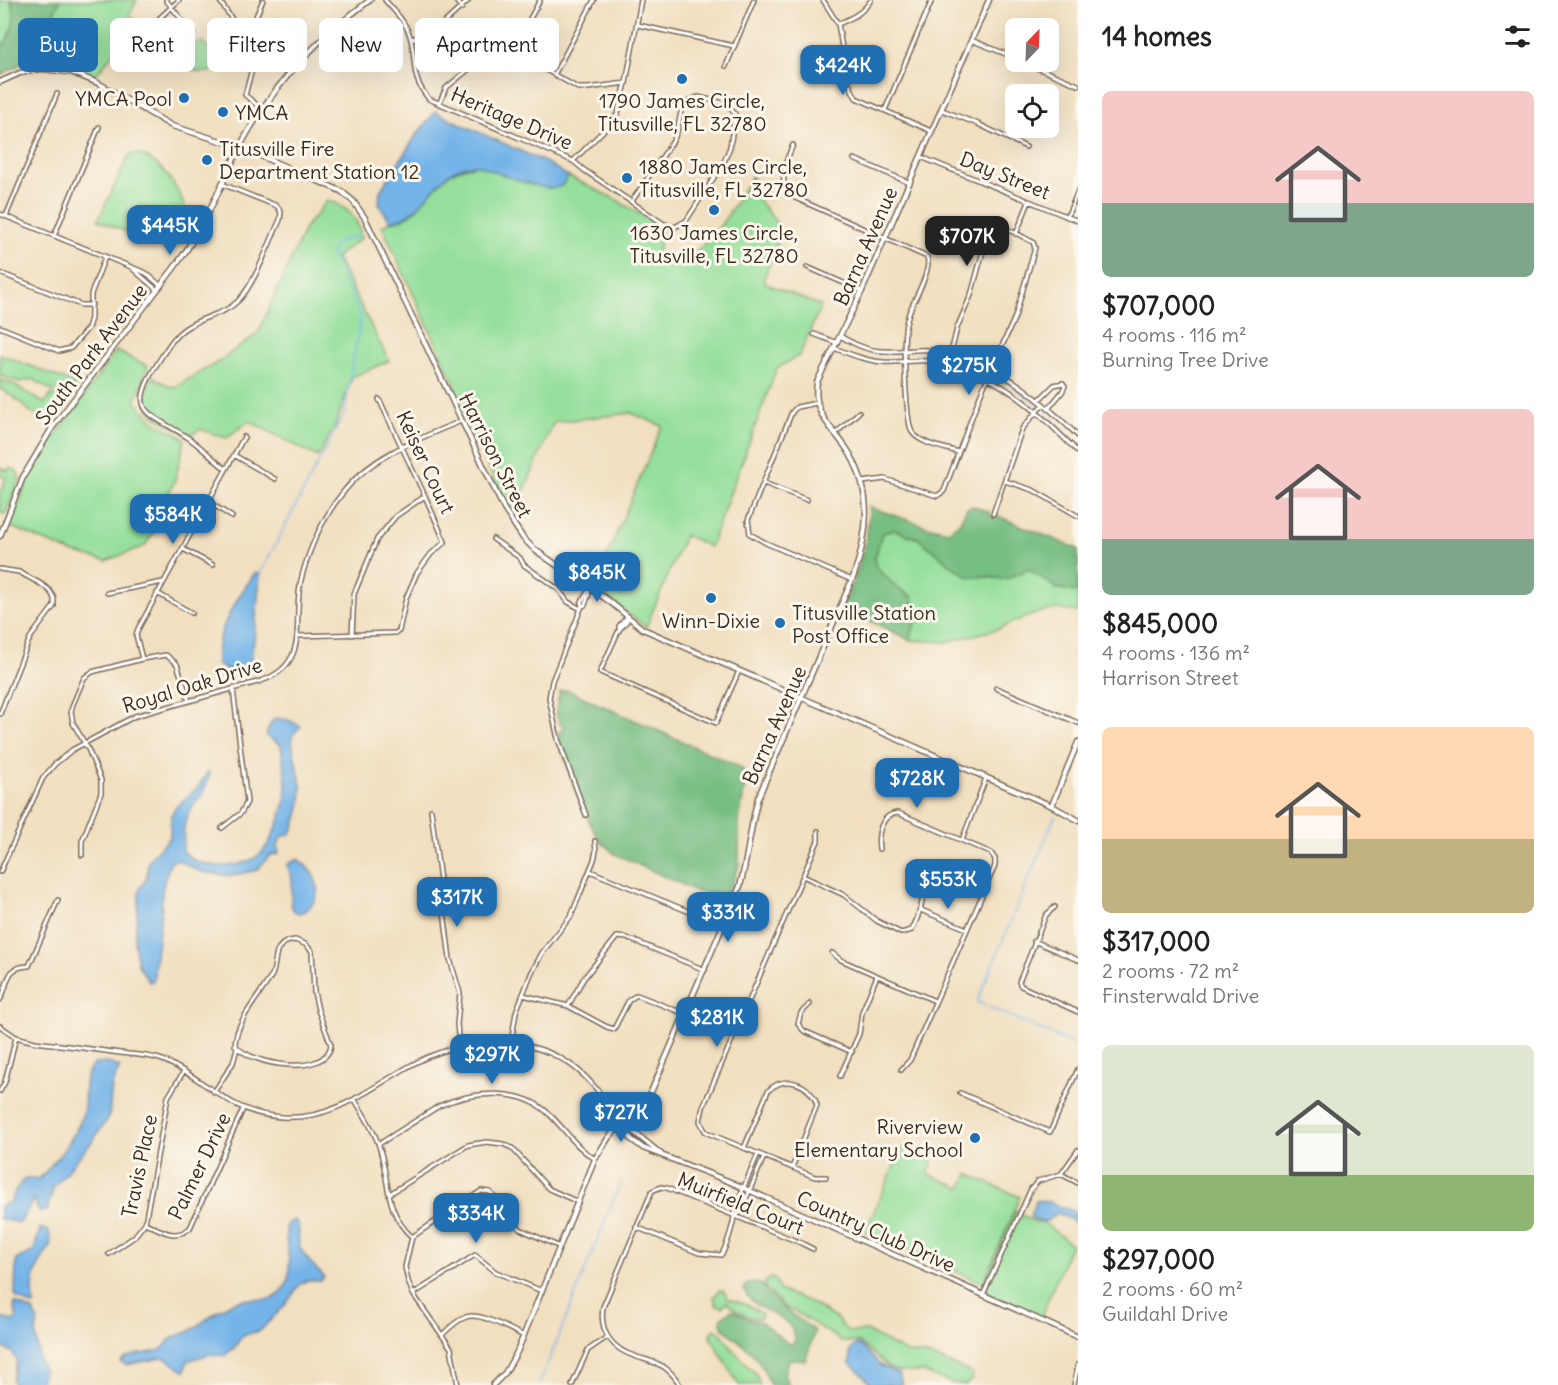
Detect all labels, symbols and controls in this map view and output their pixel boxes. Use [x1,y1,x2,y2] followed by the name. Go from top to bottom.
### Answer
[18,18,98,72] chip: Buy
[110,18,195,72] chip: Rent
[207,18,307,72] chip: Filters
[319,18,403,72] chip: New
[415,18,559,72] chip: Apartment
[1005,18,1059,72] north arrow
[1005,18,1059,138] map controls
[1102,20,1212,53] text: 14 homes
[1501,20,1534,53] icon: filters
[801,45,885,96] pin: $424K
[814,52,872,77] text: $424K
[675,72,689,86] marker: 1790 James Circle, Titusville, FL 32780
[447,81,577,155] street label: Heritage Drive
[1005,84,1059,138] button: locate
[75,86,172,111] place label: YMCA Pool
[597,88,767,136] place label: 1790 James Circle, Titusville, FL 32780
[177,91,191,105] marker: YMCA Pool
[235,100,288,125] place label: YMCA
[216,105,230,119] marker: YMCA
[1264,130,1372,238] icon: home
[219,136,420,184] place label: Titusville Fire Department Station 12
[956,146,1054,204] street label: Day Street
[200,153,214,167] marker: Titusville Fire Department Station 12
[639,154,808,202] place label: 1880 James Circle, Titusville, FL 32780
[620,171,634,185] marker: 1880 James Circle, Titusville, FL 32780
[828,183,902,309] street label: Barna Avenue
[707,203,721,217] marker: 1630 James Circle, Titusville, FL 32780
[128,205,212,256] pin: $445K
[141,212,199,237] text: $445K
[925,216,1009,267] pin: $707K
[629,220,799,268] place label: 1630 James Circle, Titusville, FL 32780
[939,223,995,248] text: $707K
[30,279,152,429] street label: South Park Avenue
[1102,289,1215,322] text: $707,000
[1102,322,1247,347] text: 4 rooms · 116 m²
[927,345,1011,396] pin: $275K
[1102,347,1269,372] text: Burning Tree Drive
[941,352,997,377] text: $275K
[454,388,538,522] street label: Harrison Street
[391,407,461,518] street label: Keiser Court
[1264,448,1372,556] icon: home
[131,494,215,545] pin: $584K
[144,501,202,526] text: $584K
[555,552,639,603] pin: $845K
[568,559,626,584] text: $845K
[704,591,718,605] marker: Winn-Dixie
[792,600,936,648] place label: Titusville Station Post Office
[1102,607,1218,640] text: $845,000
[662,608,760,633] place label: Winn-Dixie
[773,616,787,630] marker: Titusville Station Post Office
[1102,640,1250,665] text: 4 rooms · 136 m²
[119,652,265,718] street label: Royal Oak Drive
[737,662,811,788] street label: Barna Avenue
[1102,665,1239,690] text: Harrison Street
[875,758,959,809] pin: $728K
[889,765,945,790] text: $728K
[1264,766,1372,874] icon: home
[906,859,990,910] pin: $553K
[919,866,977,891] text: $553K
[415,877,499,928] pin: $317K
[431,884,483,909] text: $317K
[686,892,770,943] pin: $331K
[701,899,755,924] text: $331K
[1102,925,1211,958] text: $317,000
[1102,958,1239,983] text: 2 rooms · 72 m²
[1102,983,1259,1008] text: Finsterwald Drive
[675,997,759,1048] pin: $281K
[690,1004,744,1029] text: $281K
[450,1034,534,1085] pin: $297K
[464,1041,520,1066] text: $297K
[1264,1084,1372,1192] icon: home
[579,1092,663,1143] pin: $727K
[594,1099,648,1124] text: $727K
[162,1108,236,1224] street label: Palmer Drive
[116,1112,162,1220] street label: Travis Place
[794,1114,963,1162] place label: Riverview Elementary School
[968,1131,982,1145] marker: Riverview Elementary School
[674,1166,808,1240] street label: Muirfield Court
[793,1185,959,1277] street label: Country Club Drive
[434,1193,518,1244] pin: $334K
[447,1200,505,1225] text: $334K
[1102,1243,1215,1276] text: $297,000
[1102,1276,1243,1301] text: 2 rooms · 60 m²
[1102,1301,1228,1326] text: Guildahl Drive

